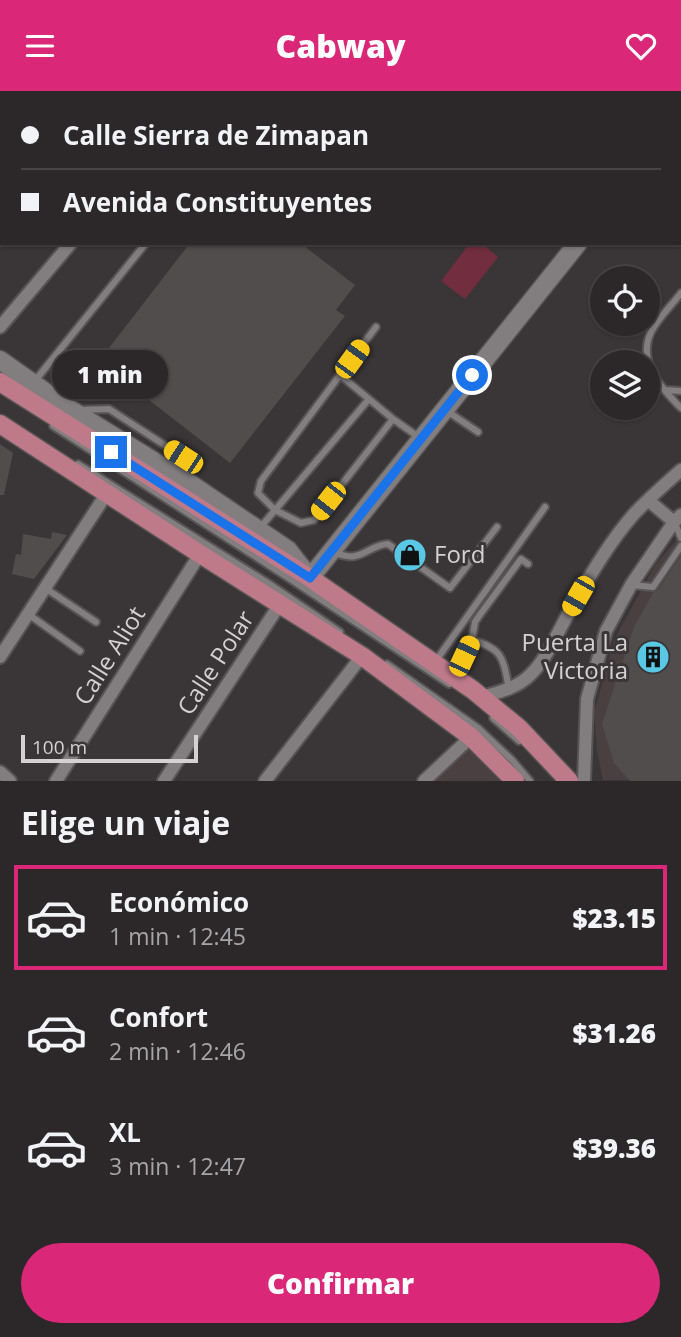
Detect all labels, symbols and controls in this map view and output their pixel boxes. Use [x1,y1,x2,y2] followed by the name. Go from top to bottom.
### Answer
[276,24,405,67] text: Cabway
[21,27,59,65] icon: menu
[622,27,660,65] icon: heart
[63,117,369,153] text: Calle Sierra de Zimapan
[63,184,372,220] text: Avenida Constituyentes
[590,266,660,420] map controls
[590,266,660,336] button: locate
[332,336,373,382] car
[590,350,660,420] button: layers
[53,351,169,399] callout: 1 min
[77,358,143,390] text: 1 min
[456,359,488,391] route start
[95,436,127,468] route end
[160,437,207,477] car
[307,478,350,524] car
[391,536,429,574] shop icon: Ford
[434,537,485,570] place label: Ford
[559,573,598,619] car
[65,600,152,711] street label: Calle Aliot
[169,603,261,721] street label: Calle Polar
[522,625,628,686] place label: Puerta La Victoria
[446,633,483,679] car
[634,638,672,676] building icon: Puerta La Victoria
[21,731,198,763] scale bar
[32,734,87,760] text: 100 m
[21,801,230,844] text: Elige un viaje
[109,884,249,920] text: Económico
[25,886,88,949] icon: car
[573,900,656,936] text: $23.15
[109,920,246,952] text: 1 min · 12:45
[109,999,208,1035] text: Confort
[25,1001,88,1064] icon: car
[573,1015,656,1051] text: $31.26
[109,1035,246,1067] text: 2 min · 12:46
[109,1114,141,1150] text: XL
[25,1116,88,1179] icon: car
[573,1130,656,1166] text: $39.36
[109,1150,246,1182] text: 3 min · 12:47
[21,1243,660,1323] button: Confirmar

